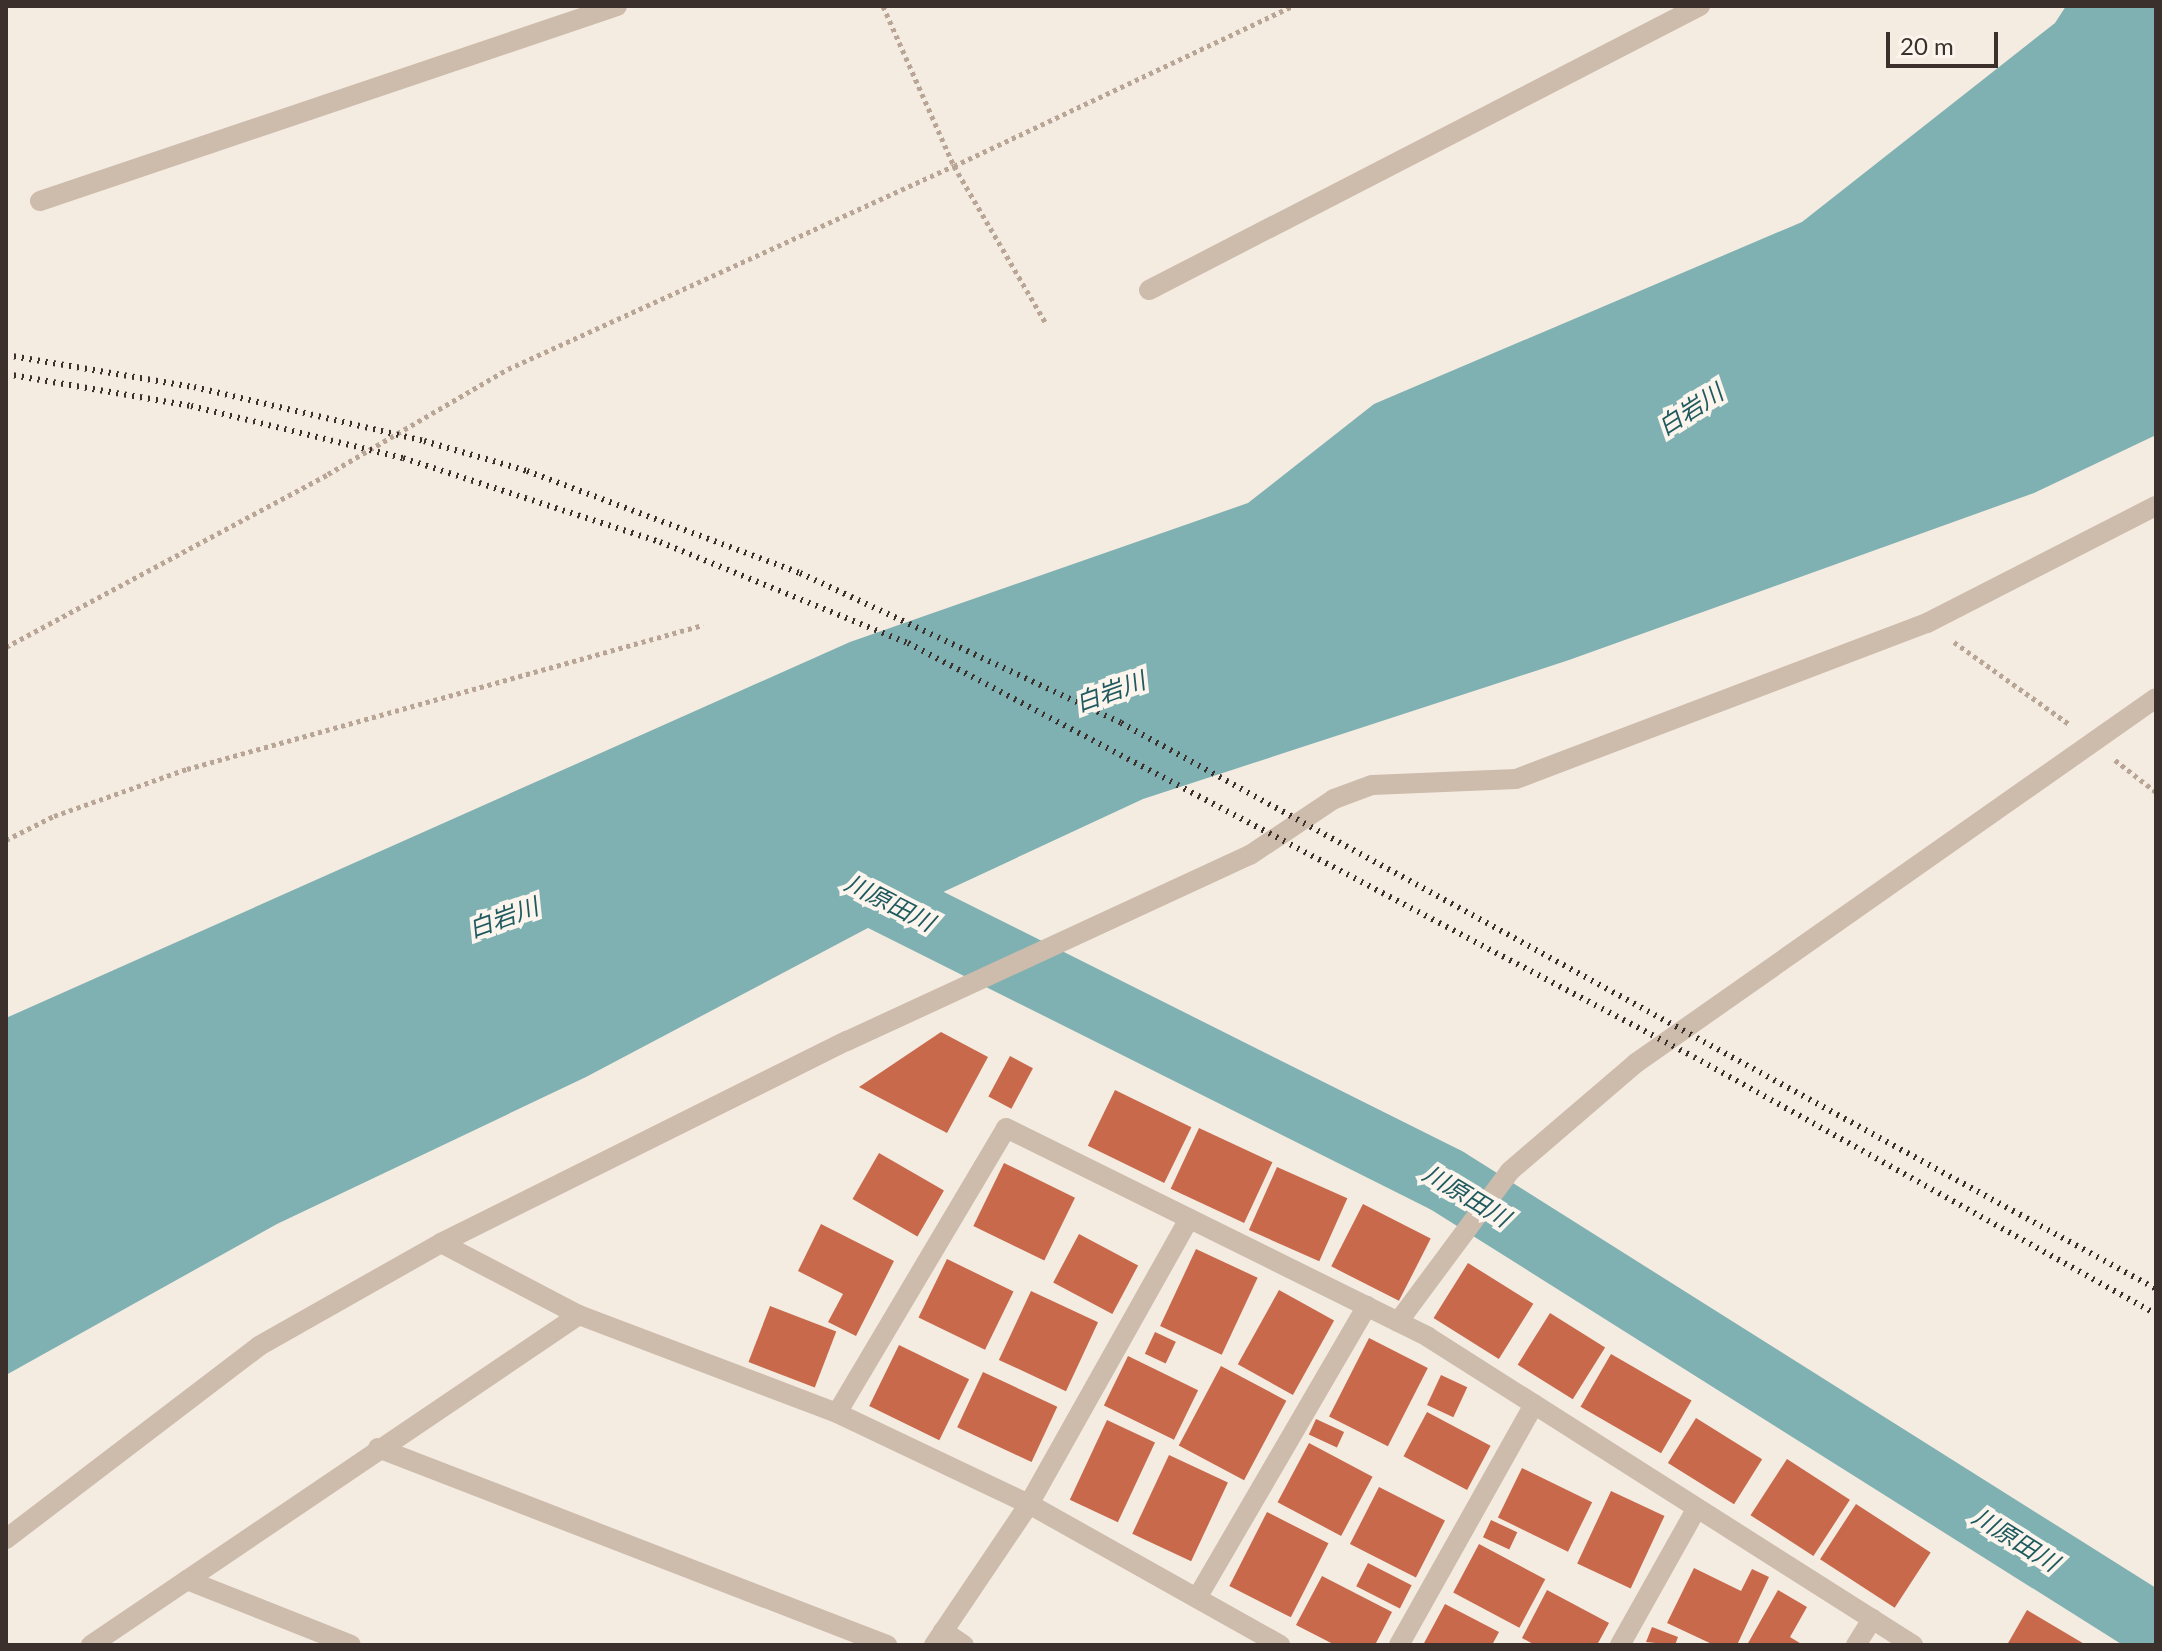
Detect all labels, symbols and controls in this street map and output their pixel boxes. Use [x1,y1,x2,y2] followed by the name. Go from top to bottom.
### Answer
[1890,16,2002,66] scale bar
[1900,31,1954,60] text: 20 m
[1652,377,1728,441] water label: 白岩川
[1071,665,1149,717] water label: 白岩川
[841,867,939,937] water label: 川原田川
[464,891,542,943] water label: 白岩川
[1418,1158,1516,1232] water label: 川原田川
[1968,1501,2064,1577] water label: 川原田川

